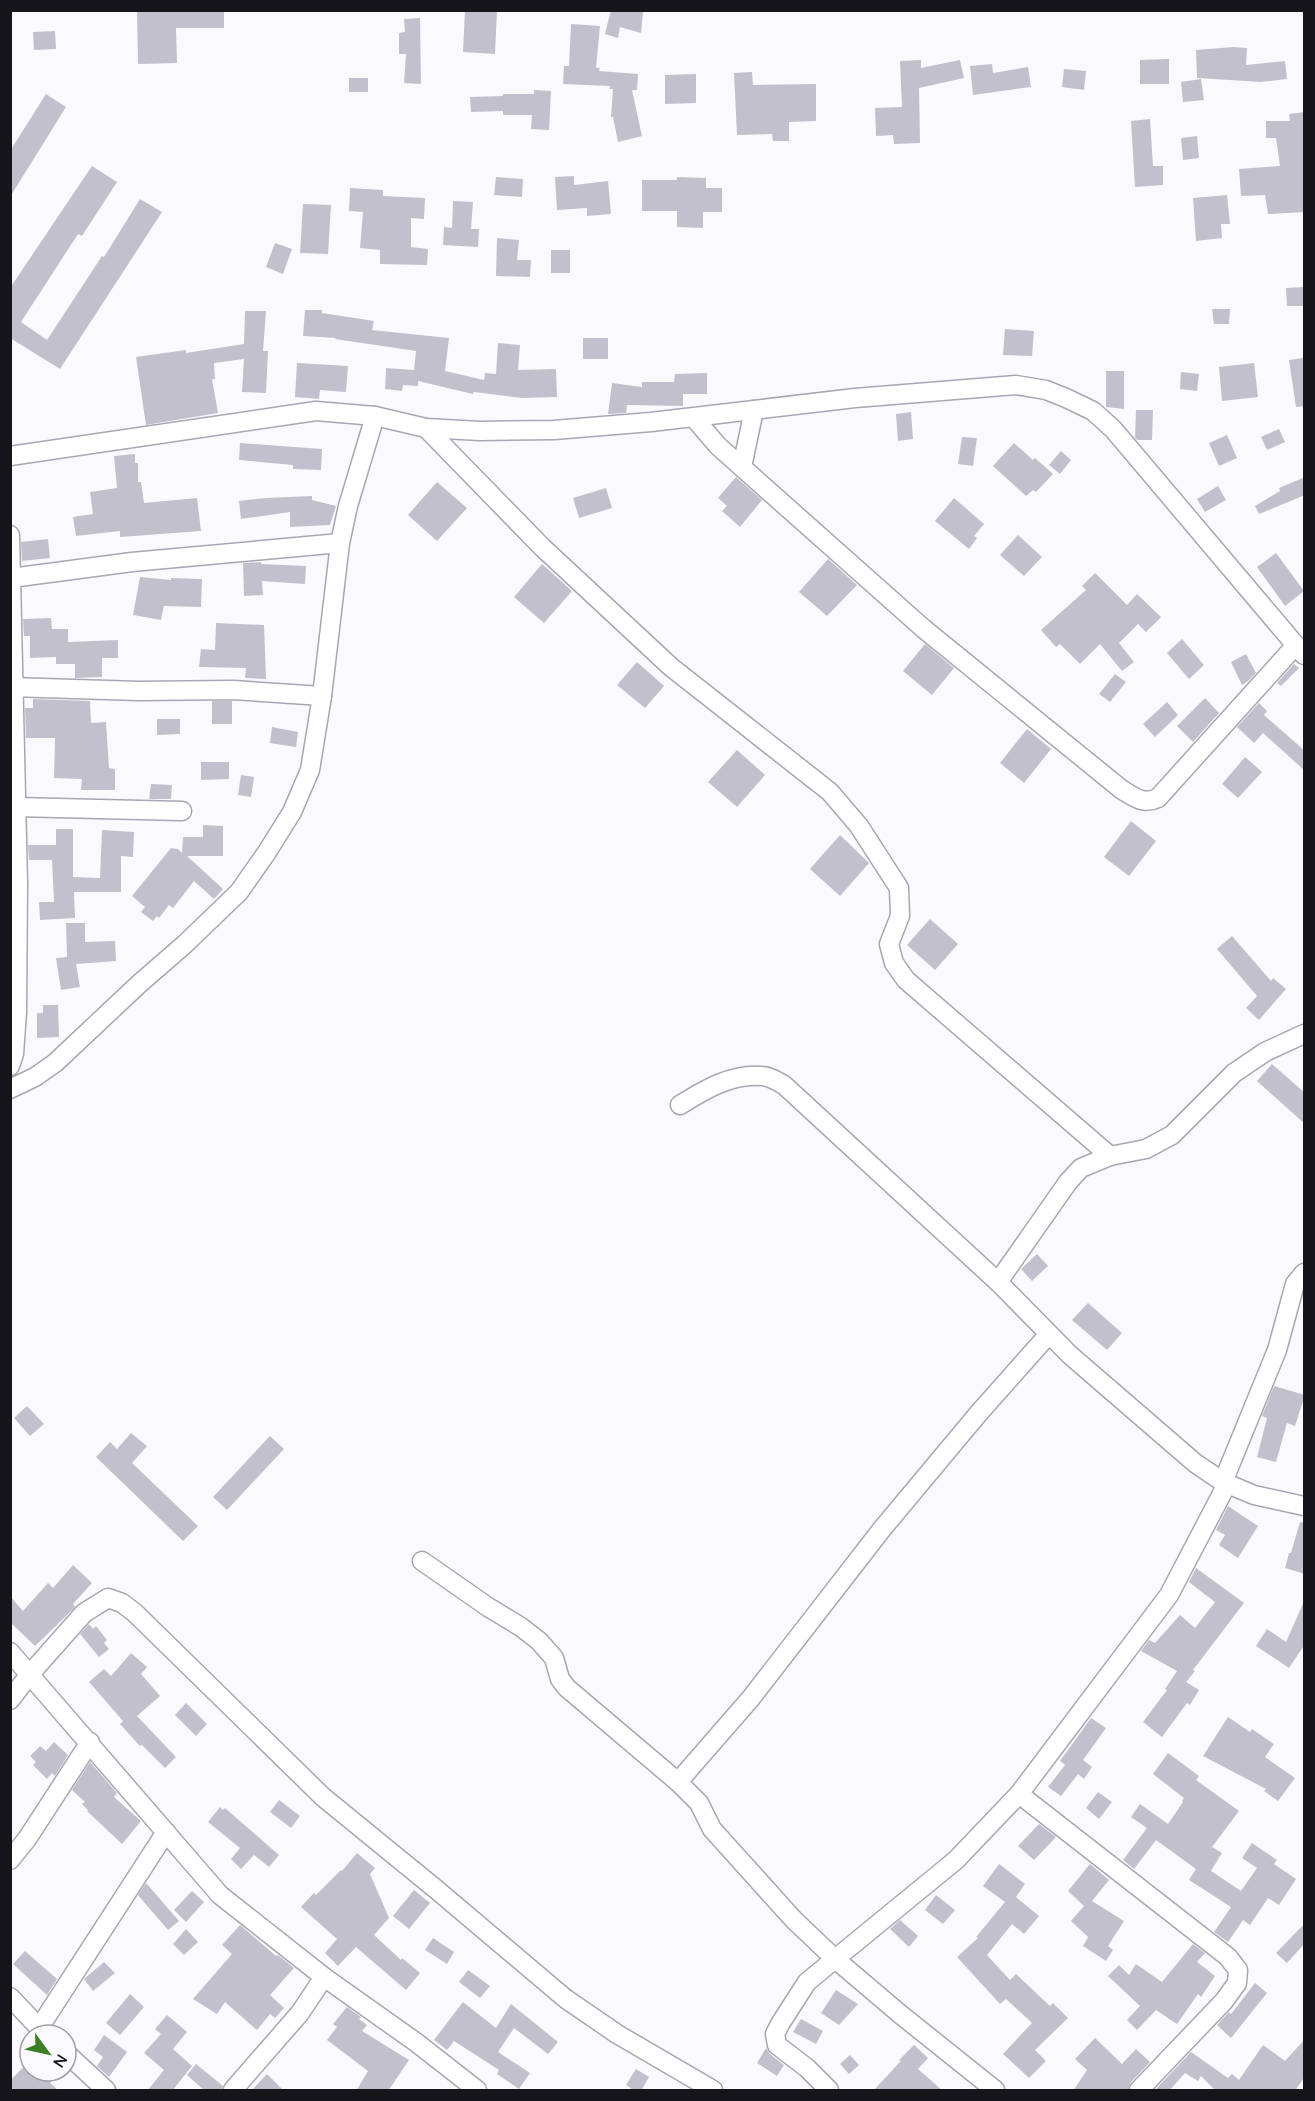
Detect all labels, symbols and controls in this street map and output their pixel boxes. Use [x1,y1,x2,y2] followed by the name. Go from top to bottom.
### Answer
[18,2023,78,2083] north arrow
[49,2051,72,2072] text: N

